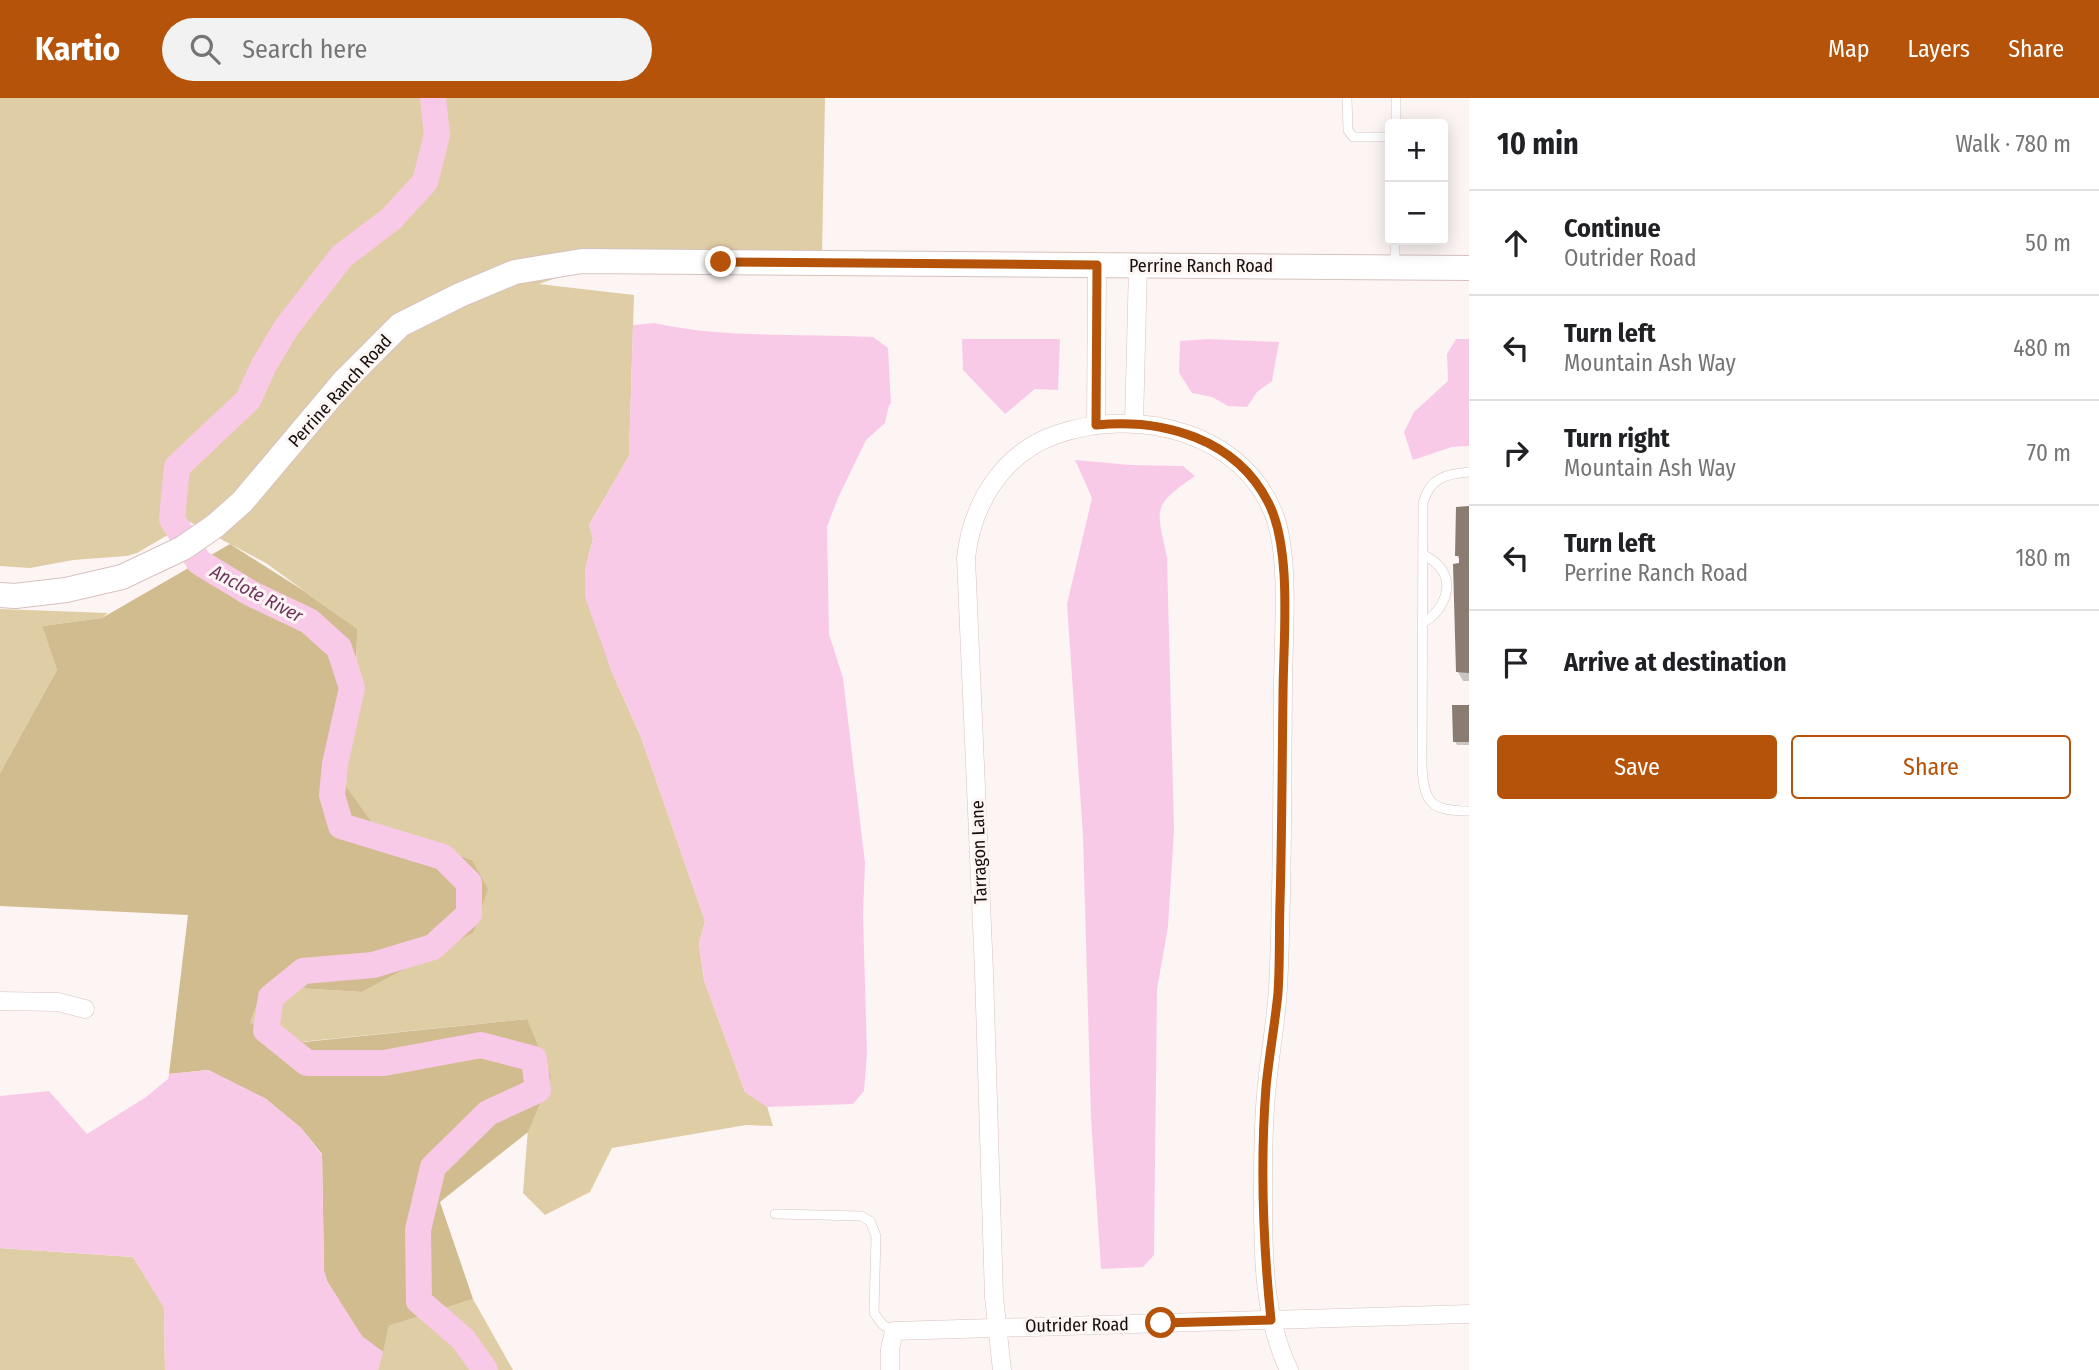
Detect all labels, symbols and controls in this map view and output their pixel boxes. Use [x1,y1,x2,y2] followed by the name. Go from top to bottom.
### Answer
[162,18,652,81] search box
[35,29,120,69] text: Kartio
[186,30,224,68] icon: search
[242,34,367,65] text: Search here
[1828,35,1870,63] text: Map
[1908,35,1970,63] text: Layers
[2008,35,2064,63] text: Share
[1385,119,1448,245] map controls
[1385,119,1448,182] button: +
[1497,126,1579,162] text: 10 min
[1955,130,2071,158] text: Walk · 780 m
[1385,182,1448,245] button: −
[1564,213,1661,244] text: Continue
[1497,224,1535,262] icon: ahead
[2025,229,2071,257] text: 50 m
[1564,244,1697,272] text: Outrider Road
[705,246,736,277] route end
[1129,255,1273,277] street label: Perrine Ranch Road
[1564,318,1656,349] text: Turn left
[1497,329,1535,367] icon: left
[284,330,396,452] street label: Perrine Ranch Road
[2013,334,2071,362] text: 480 m
[1564,349,1736,377] text: Mountain Ash Way
[1564,423,1670,454] text: Turn right
[1497,434,1535,472] icon: right
[2027,439,2071,467] text: 70 m
[1564,454,1736,482] text: Mountain Ash Way
[1564,528,1656,559] text: Turn left
[1497,539,1535,577] icon: left
[2015,544,2071,572] text: 180 m
[206,559,308,628] water label: Anclote River
[1564,559,1748,587] text: Perrine Ranch Road
[1497,644,1535,682] icon: arrive
[1564,647,1787,678] text: Arrive at destination
[1497,735,1777,799] button: Save
[1791,735,2071,799] button: Share
[966,800,992,904] street label: Tarragon Lane
[1145,1307,1176,1338] route start
[1025,1313,1129,1337] street label: Outrider Road

